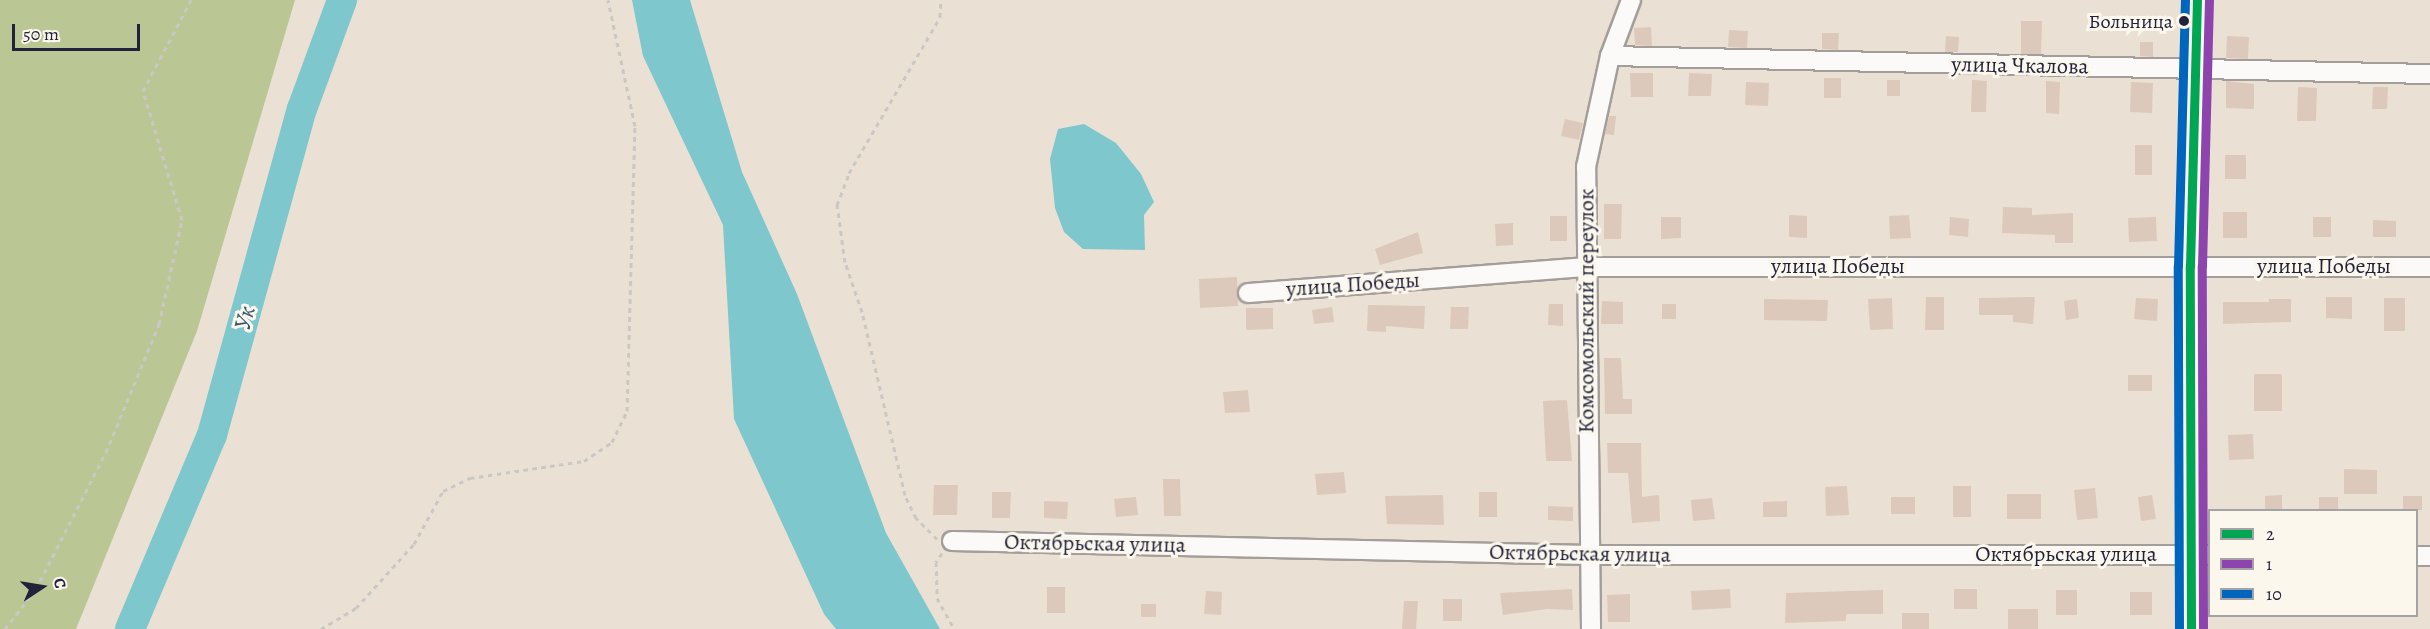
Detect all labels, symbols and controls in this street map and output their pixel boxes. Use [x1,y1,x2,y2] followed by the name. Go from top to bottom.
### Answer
[2089,9,2173,33] place label: Больница
[15,12,142,50] scale bar
[2178,15,2190,27] marker: Больница
[23,22,59,46] text: 50 m
[1951,52,2089,80] street label: улица Чкалова
[1574,189,1600,433] street label: Комсомольский переулок
[1771,254,1905,280] street label: улица Победы
[2257,254,2391,280] street label: улица Победы
[1285,267,1421,303] street label: улица Победы
[228,303,262,333] water label: Ук
[2208,509,2418,617] legend
[2266,522,2275,546] text: 2
[1004,529,1186,559] street label: Октябрьская улица
[1489,539,1671,569] street label: Октябрьская улица
[1975,542,2157,568] street label: Октябрьская улица
[2266,552,2272,576] text: 1
[12,557,72,617] north arrow
[48,576,71,590] text: С
[2266,582,2282,606] text: 10

